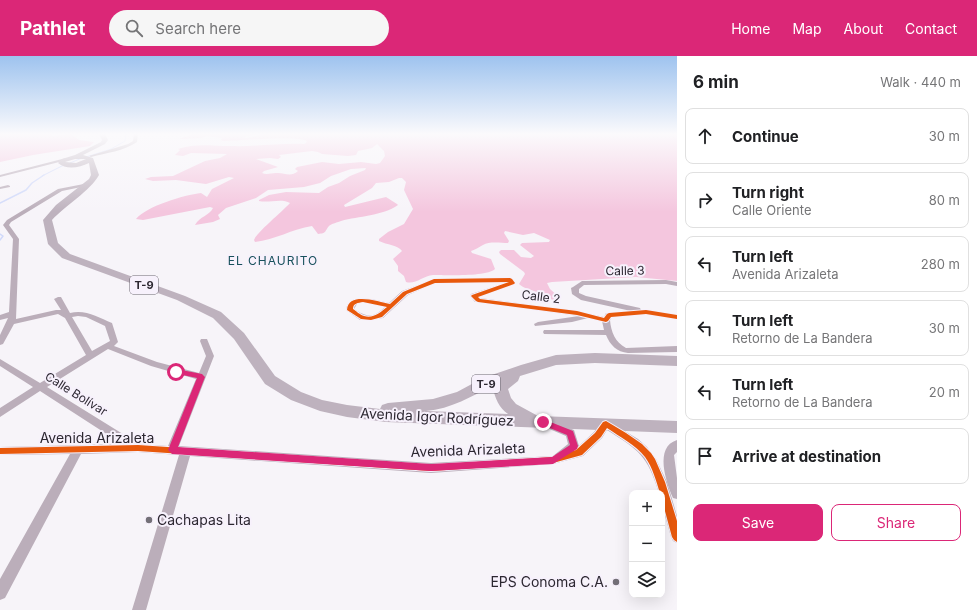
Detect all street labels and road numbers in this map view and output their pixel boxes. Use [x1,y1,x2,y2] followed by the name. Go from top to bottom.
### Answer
[605,263,645,278] street label: Calle 3
[130,276,158,294] road number: T-9
[521,287,561,306] street label: Calle 2
[42,369,111,419] street label: Calle Bolívar
[472,375,500,393] road number: T-9
[360,404,514,429] street label: Avenida Igor Rodríguez
[40,429,154,446] street label: Avenida Arizaleta
[410,439,526,460] street label: Avenida Arizaleta

